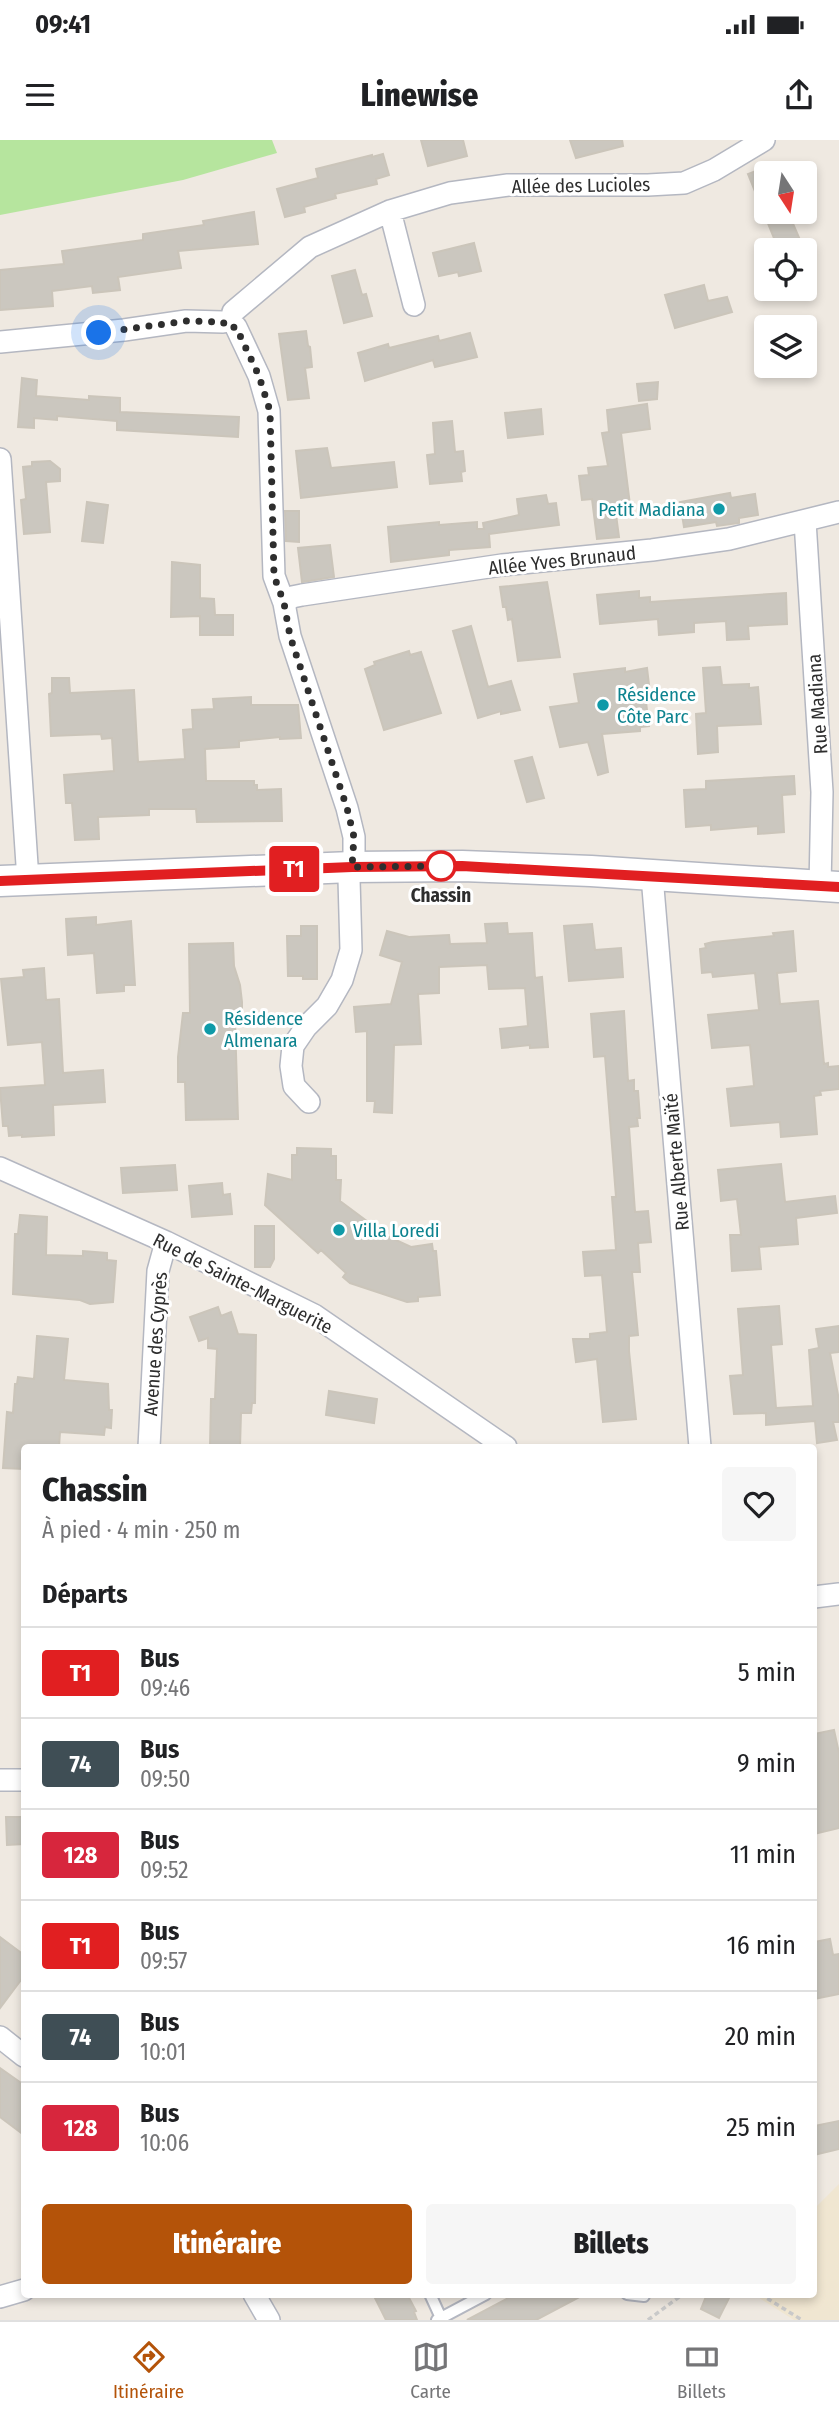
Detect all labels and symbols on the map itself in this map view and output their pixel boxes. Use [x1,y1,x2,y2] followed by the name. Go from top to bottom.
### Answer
[754,161,817,224] north arrow
[511,173,651,198] street label: Allée des Lucioles
[81,315,116,350] your location
[598,498,705,521] place label: Petit Madiana
[711,501,727,517] marker: Petit Madiana
[487,541,637,580] street label: Allée Yves Brunaud
[803,653,832,755] street label: Rue Madiana
[617,683,696,728] place label: Résidence Côte Parc
[595,697,611,713] marker: Résidence Côte Parc
[262,846,326,892] line badge: T1
[426,851,456,881] marker: Chassin
[411,884,471,907] place label: Chassin
[224,1007,303,1052] place label: Résidence Almenara
[202,1021,218,1037] marker: Résidence Almenara
[659,1092,694,1232] street label: Rue Alberte Maïté
[353,1219,440,1242] place label: Villa Loredi
[331,1222,347,1238] marker: Villa Loredi
[149,1228,336,1339] street label: Rue de Sainte-Marguerite
[139,1271,172,1417] street label: Avenue des Cyprès

